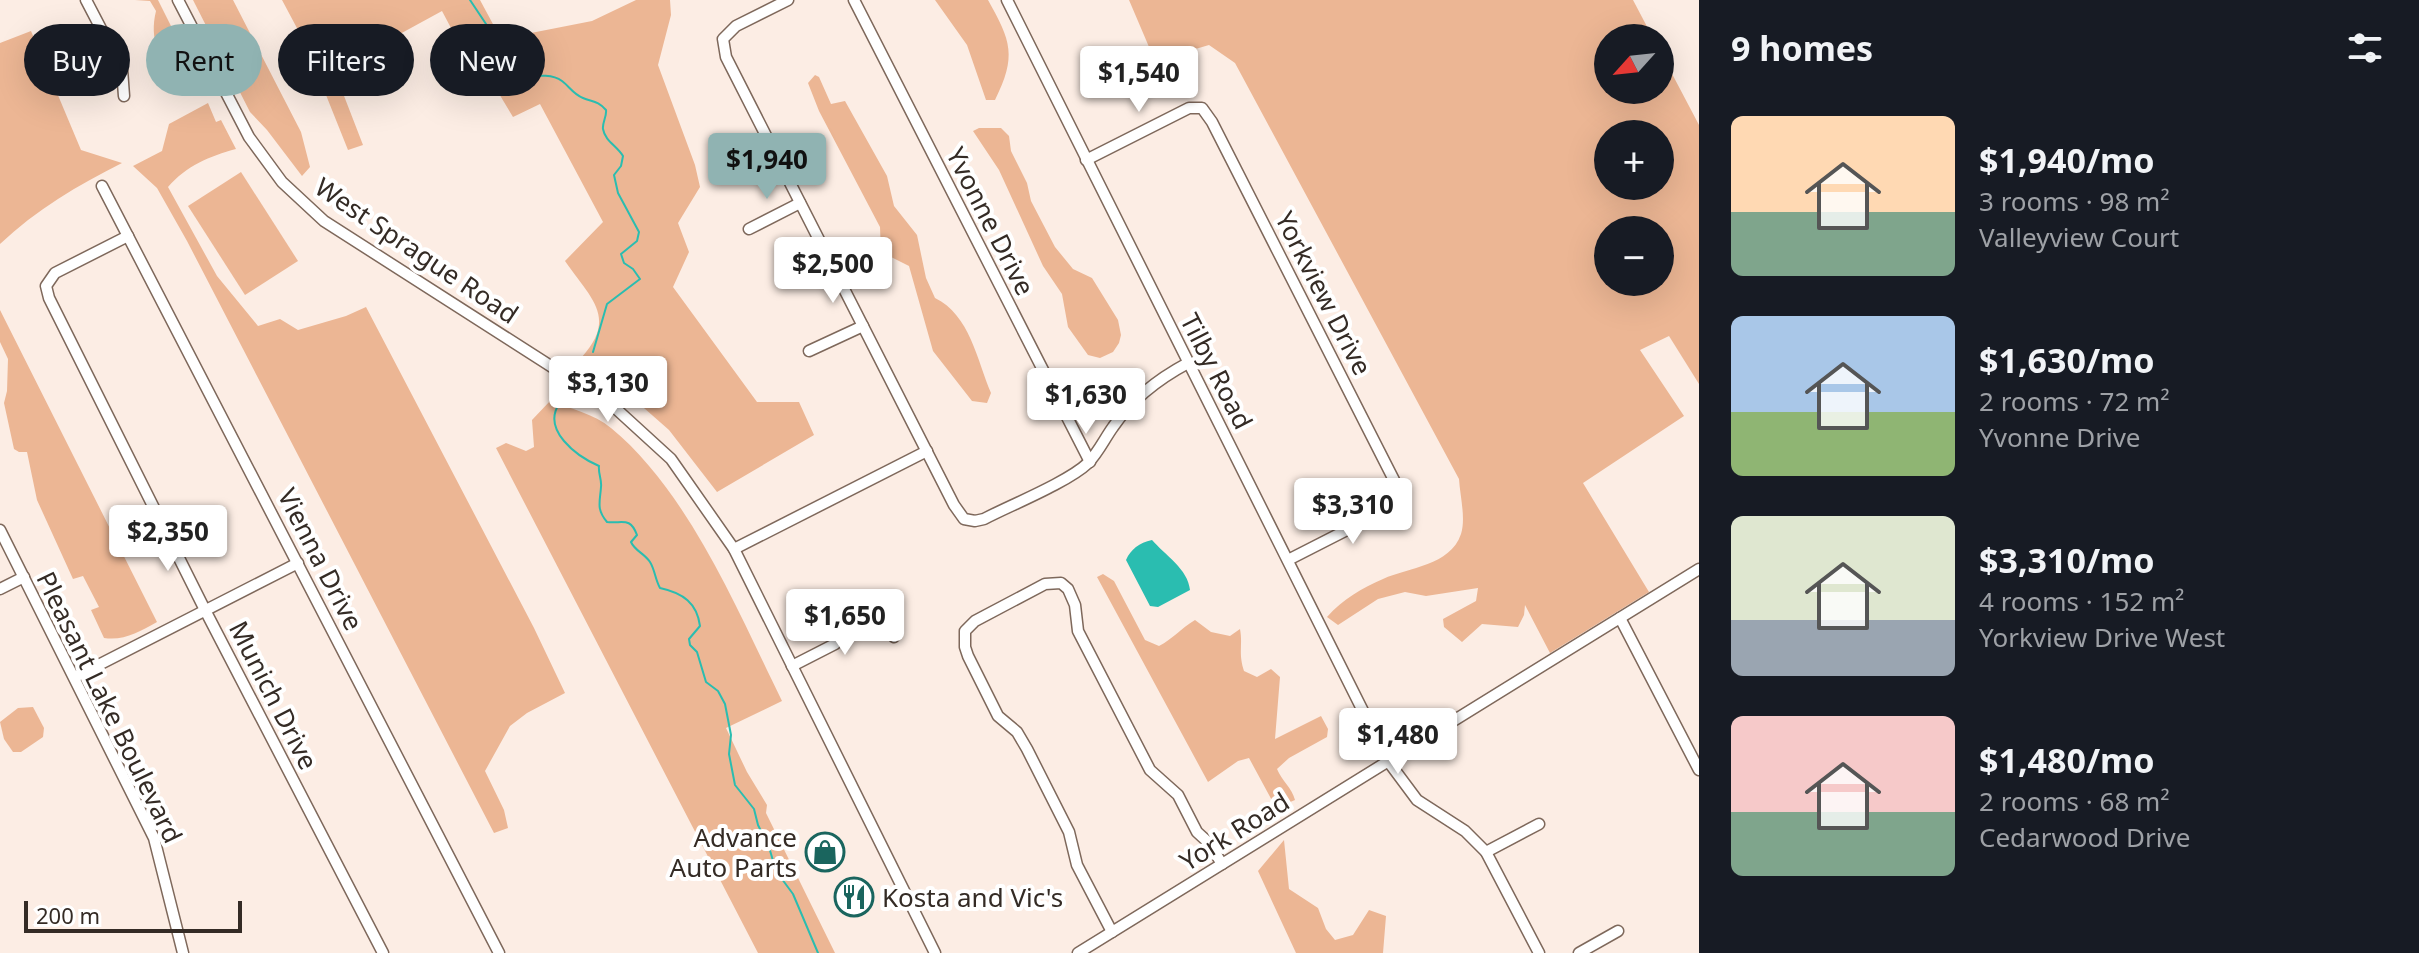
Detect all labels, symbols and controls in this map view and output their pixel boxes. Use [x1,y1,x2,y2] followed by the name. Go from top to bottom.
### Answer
[24,24,130,96] chip: Buy
[146,24,262,96] chip: Rent
[278,24,414,96] chip: Filters
[430,24,545,96] chip: New
[1594,24,1674,104] north arrow
[1594,24,1674,296] map controls
[1731,25,1873,71] text: 9 homes
[2343,26,2387,70] icon: filters
[1074,46,1204,114] pin: $1,540
[1098,54,1180,90] text: $1,540
[1594,120,1674,200] button: +
[702,133,832,201] pin: $1,940
[1979,137,2154,183] text: $1,940/mo
[726,141,808,177] text: $1,940
[938,141,1044,301] street label: Yvonne Drive
[1795,148,1891,244] icon: home
[308,169,526,331] street label: West Sprague Road
[1979,183,2169,219] text: 3 rooms · 98 m²
[1267,205,1381,381] street label: Yorkview Drive
[1594,216,1674,296] button: −
[1979,219,2179,255] text: Valleyview Court
[768,237,898,305] pin: $2,500
[792,245,874,281] text: $2,500
[1172,307,1262,435] street label: Tilby Road
[1979,337,2154,383] text: $1,630/mo
[1795,348,1891,444] icon: home
[543,356,673,424] pin: $3,130
[567,364,649,400] text: $3,130
[1021,368,1151,436] pin: $1,630
[1045,376,1127,412] text: $1,630
[1979,383,2169,419] text: 2 rooms · 72 m²
[1979,419,2141,455] text: Yvonne Drive
[1288,478,1418,546] pin: $3,310
[270,482,372,636] street label: Vienna Drive
[1312,486,1394,522] text: $3,310
[103,505,233,573] pin: $2,350
[127,513,209,549] text: $2,350
[1979,537,2154,583] text: $3,310/mo
[1795,548,1891,644] icon: home
[29,565,191,849] street label: Pleasant Lake Boulevard
[1979,583,2184,619] text: 4 rooms · 152 m²
[780,589,910,657] pin: $1,650
[804,597,886,633] text: $1,650
[221,615,327,775] street label: Munich Drive
[1979,619,2225,655] text: Yorkview Drive West
[1333,708,1463,776] pin: $1,480
[1357,716,1439,752] text: $1,480
[1979,737,2154,783] text: $1,480/mo
[1795,748,1891,844] icon: home
[1172,783,1296,879] street label: York Road
[1979,783,2169,819] text: 2 rooms · 68 m²
[670,819,797,885] place label: Advance Auto Parts
[1979,819,2190,855] text: Cedarwood Drive
[804,831,846,873] shop icon: Advance Auto Parts
[833,876,875,918] restaurant icon: Kosta and Vic's
[882,879,1063,915] place label: Kosta and Vic's
[24,897,242,933] scale bar
[36,900,100,930] text: 200 m

